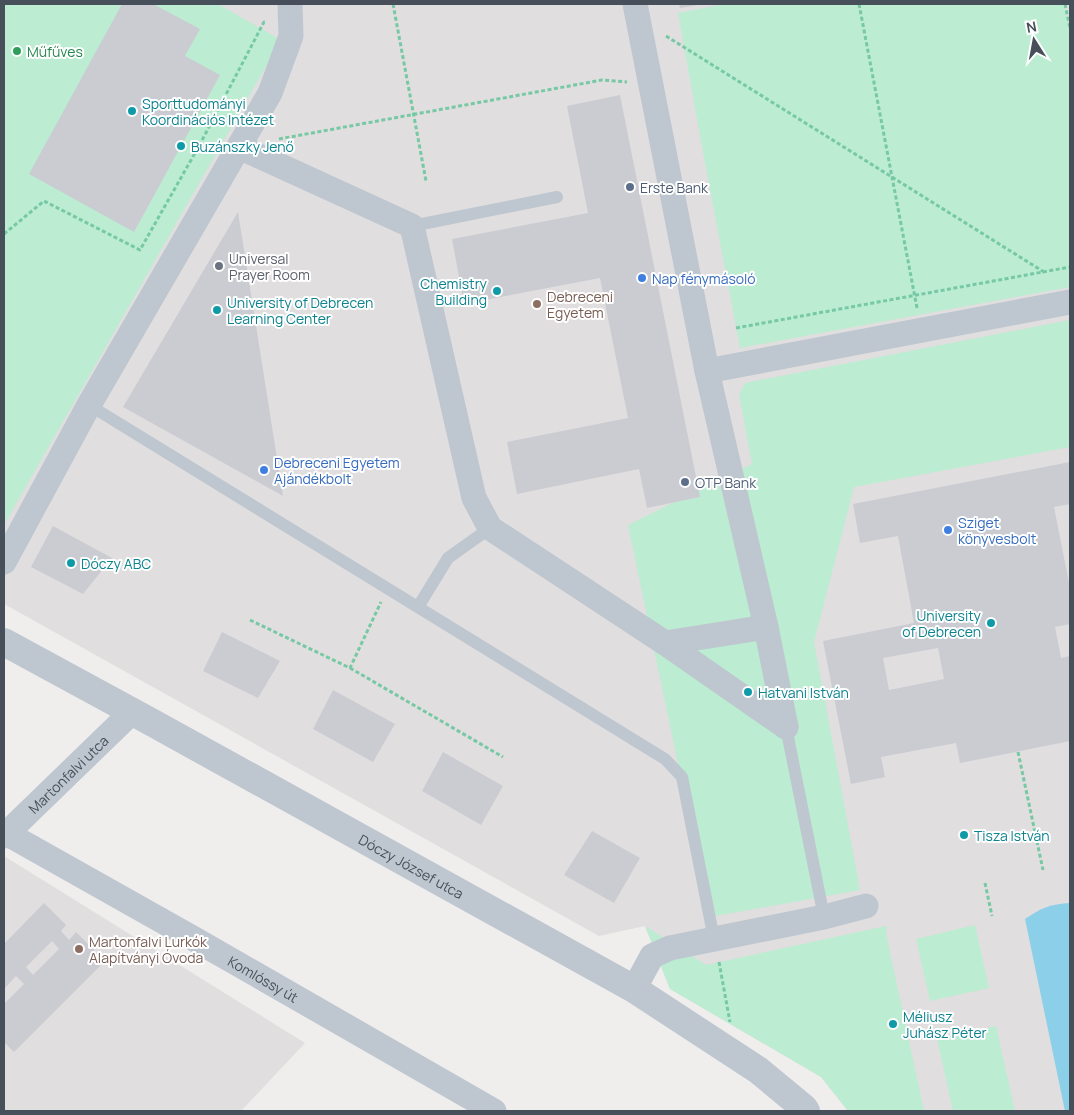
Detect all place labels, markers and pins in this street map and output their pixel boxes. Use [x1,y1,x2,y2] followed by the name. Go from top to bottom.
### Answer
[27,42,83,61] place label: Műfűves
[11,45,23,57] marker: Műfűves
[142,94,274,129] place label: Sporttudományi Koordinációs Intézet
[126,105,138,117] marker: Sporttudományi Koordinációs Intézet
[191,137,294,156] place label: Buzánszky Jenő
[175,140,187,152] marker: Buzánszky Jenő
[640,178,709,197] place label: Erste Bank
[624,181,636,193] marker: Erste Bank
[229,249,310,284] place label: Universal Prayer Room
[213,260,225,272] marker: Universal Prayer Room
[652,269,756,288] place label: Nap fénymásoló
[636,272,648,284] marker: Nap fénymásoló
[420,274,488,309] place label: Chemistry Building
[491,285,503,297] marker: Chemistry Building
[547,287,613,322] place label: Debreceni Egyetem
[227,293,373,328] place label: University of Debrecen Learning Center
[531,298,543,310] marker: Debreceni Egyetem
[211,304,223,316] marker: University of Debrecen Learning Center
[274,453,400,488] place label: Debreceni Egyetem Ajándékbolt
[258,464,270,476] marker: Debreceni Egyetem Ajándékbolt
[695,473,757,492] place label: OTP Bank
[679,476,691,488] marker: OTP Bank
[958,513,1037,548] place label: Sziget könyvesbolt
[942,524,954,536] marker: Sziget könyvesbolt
[81,554,151,573] place label: Dóczy ABC
[65,557,77,569] marker: Dóczy ABC
[902,606,982,641] place label: University of Debrecen
[985,617,997,629] marker: University of Debrecen
[758,683,849,702] place label: Hatvani István
[742,686,754,698] marker: Hatvani István
[974,826,1050,845] place label: Tisza István
[958,829,970,841] marker: Tisza István
[89,932,208,967] place label: Martonfalvi Lurkók Alapítványi Óvoda
[73,943,85,955] marker: Martonfalvi Lurkók Alapítványi Óvoda
[903,1007,987,1042] place label: Méliusz Juhász Péter
[887,1018,899,1030] marker: Méliusz Juhász Péter

